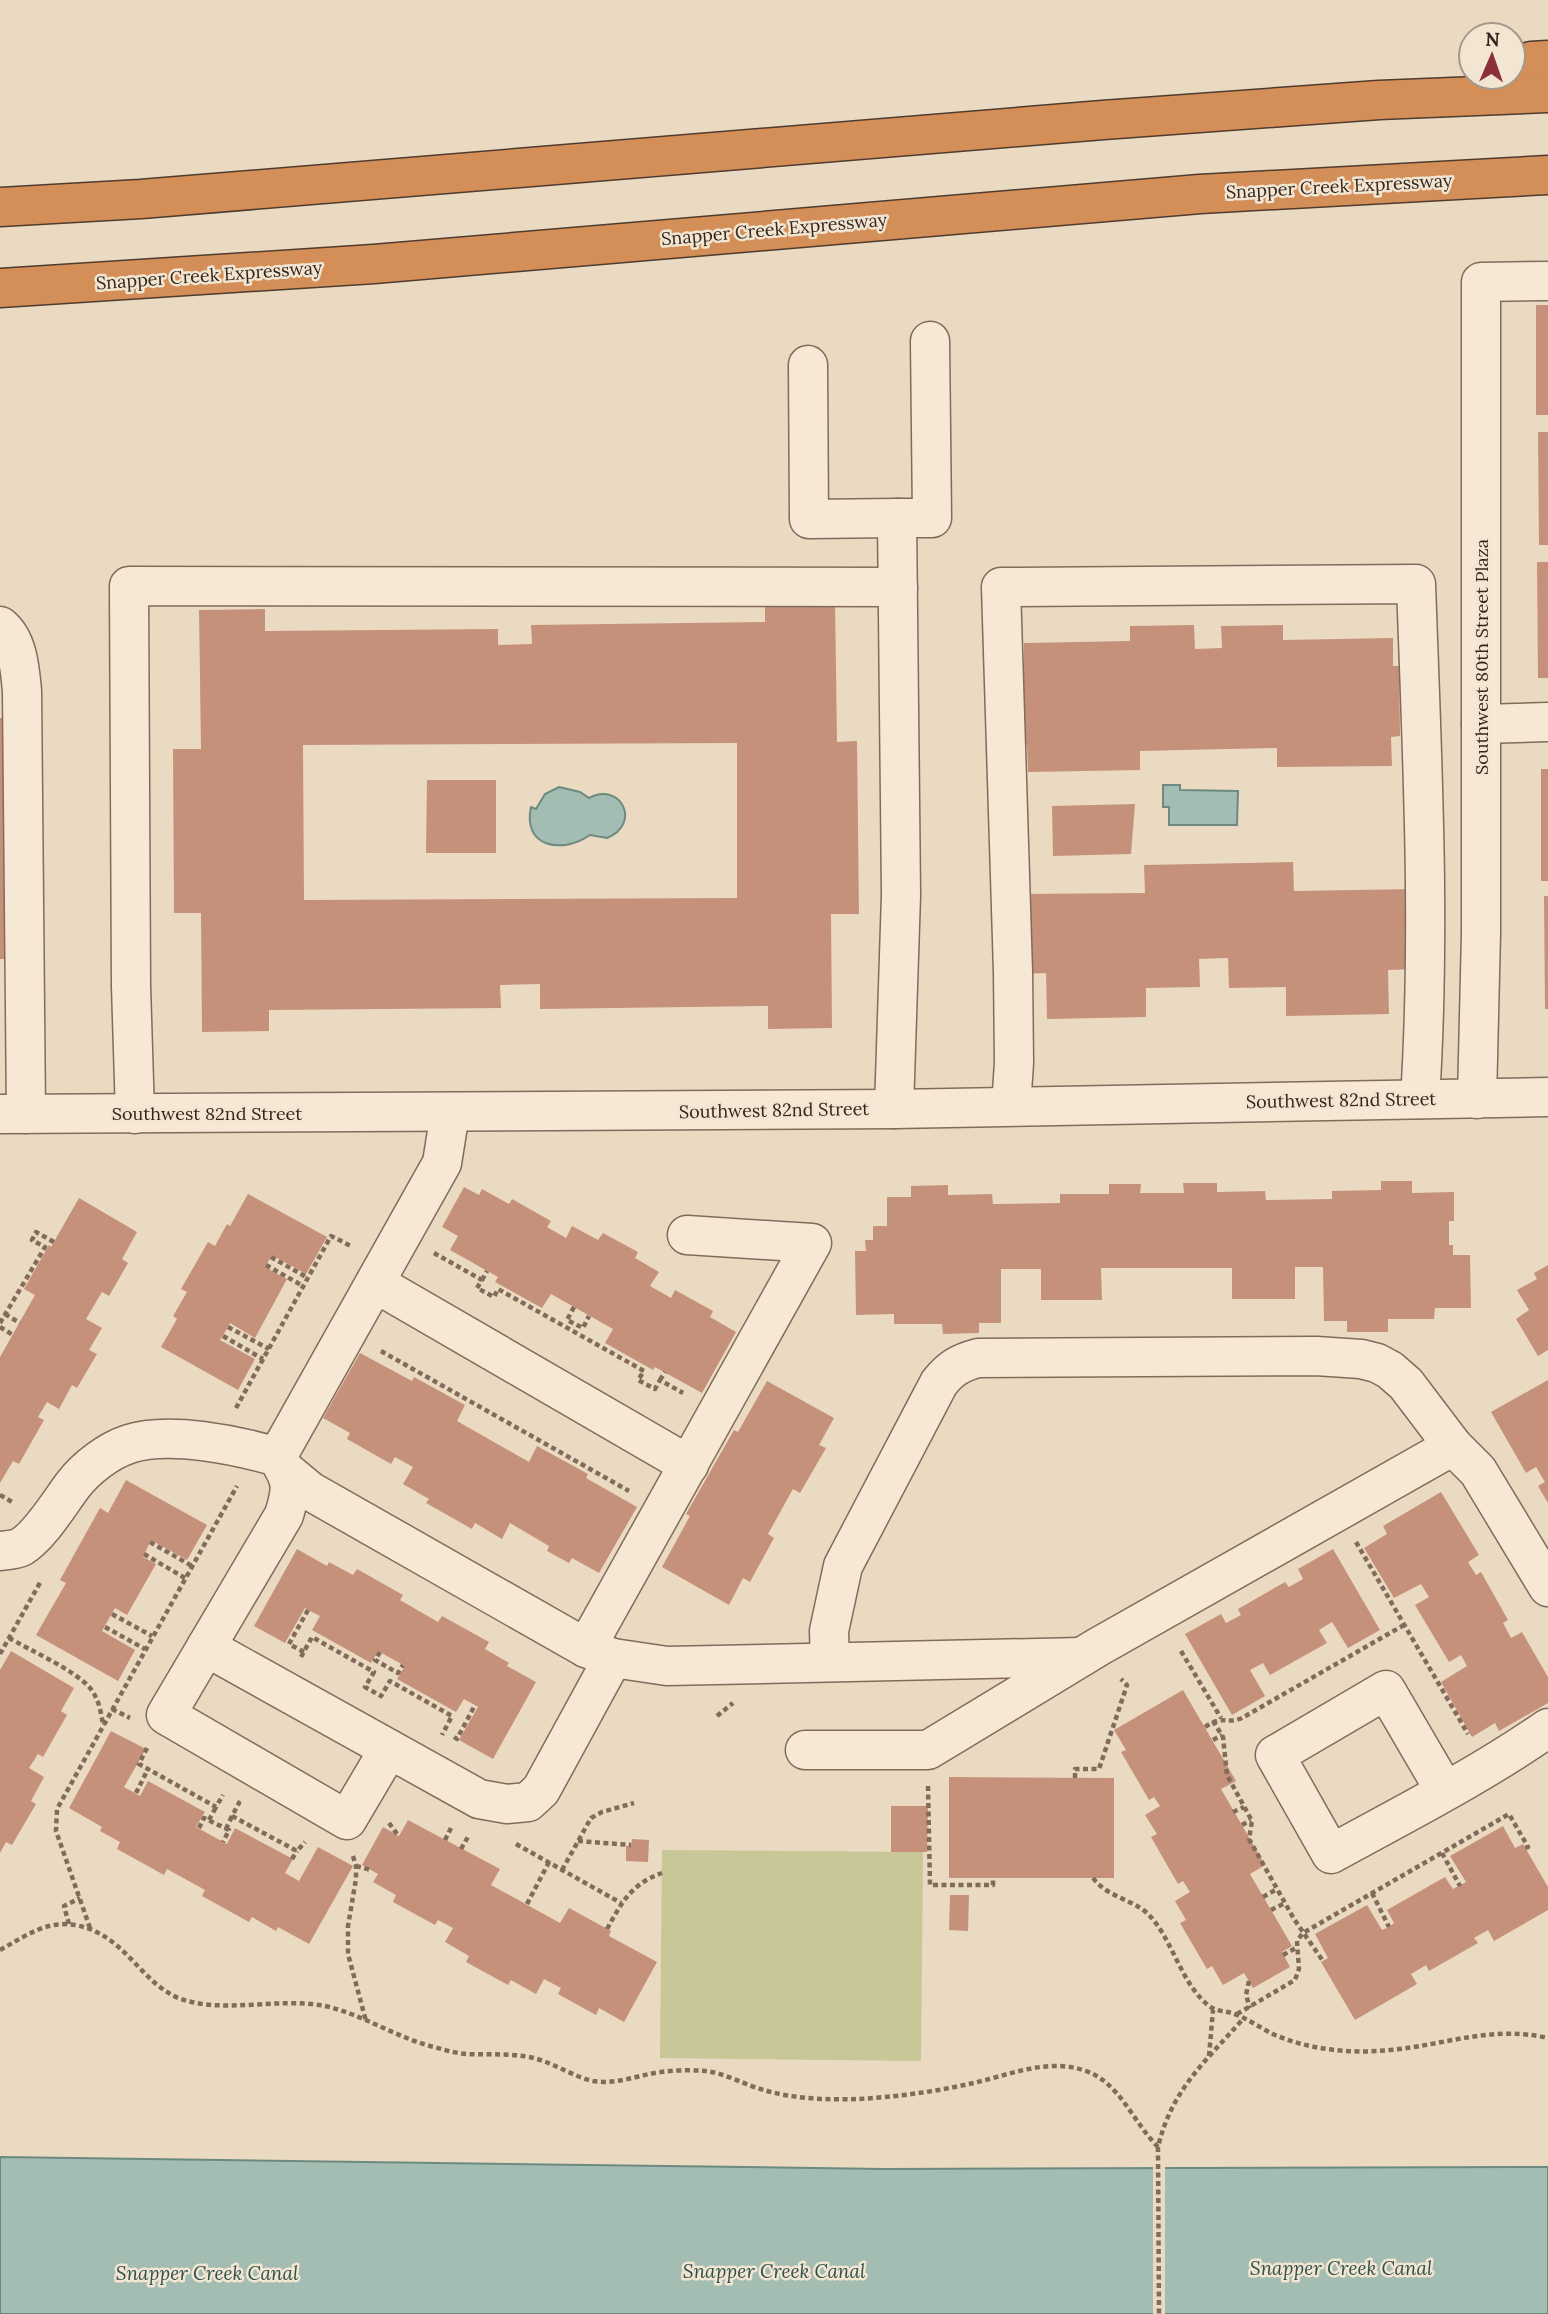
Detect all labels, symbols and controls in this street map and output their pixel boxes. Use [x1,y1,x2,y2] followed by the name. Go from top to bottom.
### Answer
[1457,21,1527,91] north arrow
[1485,27,1501,51] text: N
[1225,169,1453,203] street label: Snapper Creek Expressway
[660,208,888,250] street label: Snapper Creek Expressway
[95,256,323,294] street label: Snapper Creek Expressway
[1470,539,1493,775] street label: Southwest 80th Street Plaza
[1246,1087,1436,1113] street label: Southwest 82nd Street
[679,1097,869,1123] street label: Southwest 82nd Street
[112,1102,302,1125] street label: Southwest 82nd Street
[1250,2256,1433,2280] water label: Snapper Creek Canal
[683,2259,866,2283] water label: Snapper Creek Canal
[116,2261,299,2285] water label: Snapper Creek Canal

